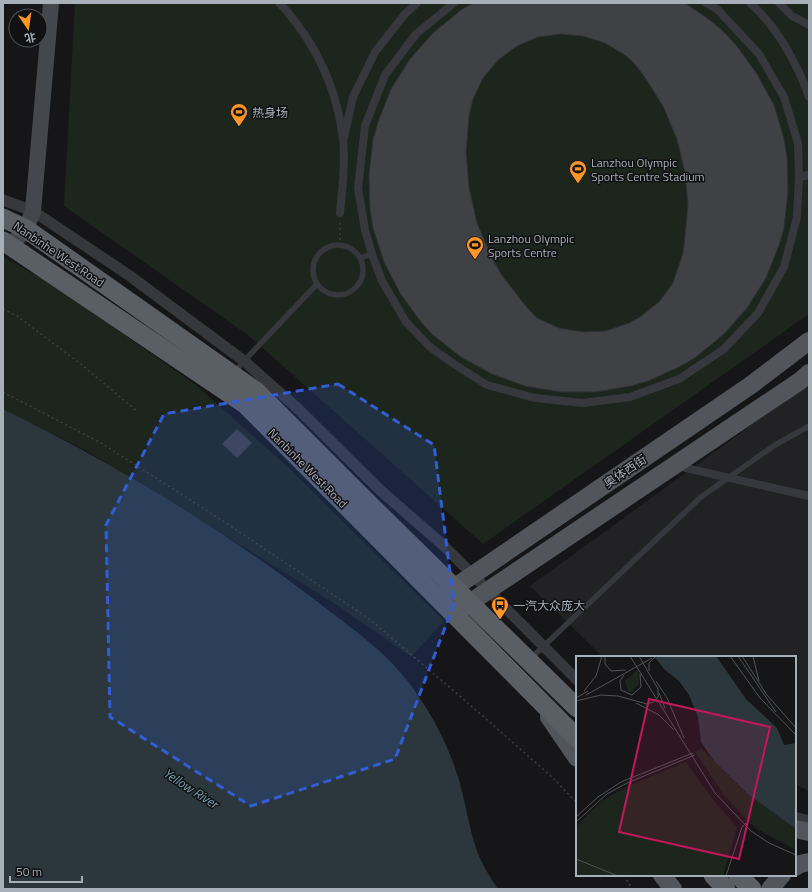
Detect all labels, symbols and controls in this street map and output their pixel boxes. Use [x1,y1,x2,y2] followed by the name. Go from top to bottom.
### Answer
[8,8,48,48] north arrow
[23,29,37,47] text: 北
[229,102,249,127] sports icon: 热身场
[252,103,288,122] place label: 热身场
[591,153,705,186] place label: Lanzhou Olympic Sports Centre Stadium
[568,159,588,184] sports icon: Lanzhou Olympic Sports Centre Stadium
[10,216,108,292] street label: Nanbinhe West Road
[488,229,574,262] place label: Lanzhou Olympic Sports Centre
[465,235,485,260] sports icon: Lanzhou Olympic Sports Centre
[264,424,352,512] street label: Nanbinhe West Road
[600,450,650,492] street label: 奥体西街
[490,595,510,620] bus stop icon: 一汽大众庞大
[513,596,585,615] place label: 一汽大众庞大
[576,656,796,876] inset map
[160,763,224,814] water label: Yellow River
[10,858,82,884] scale bar
[16,862,42,881] text: 50 m

